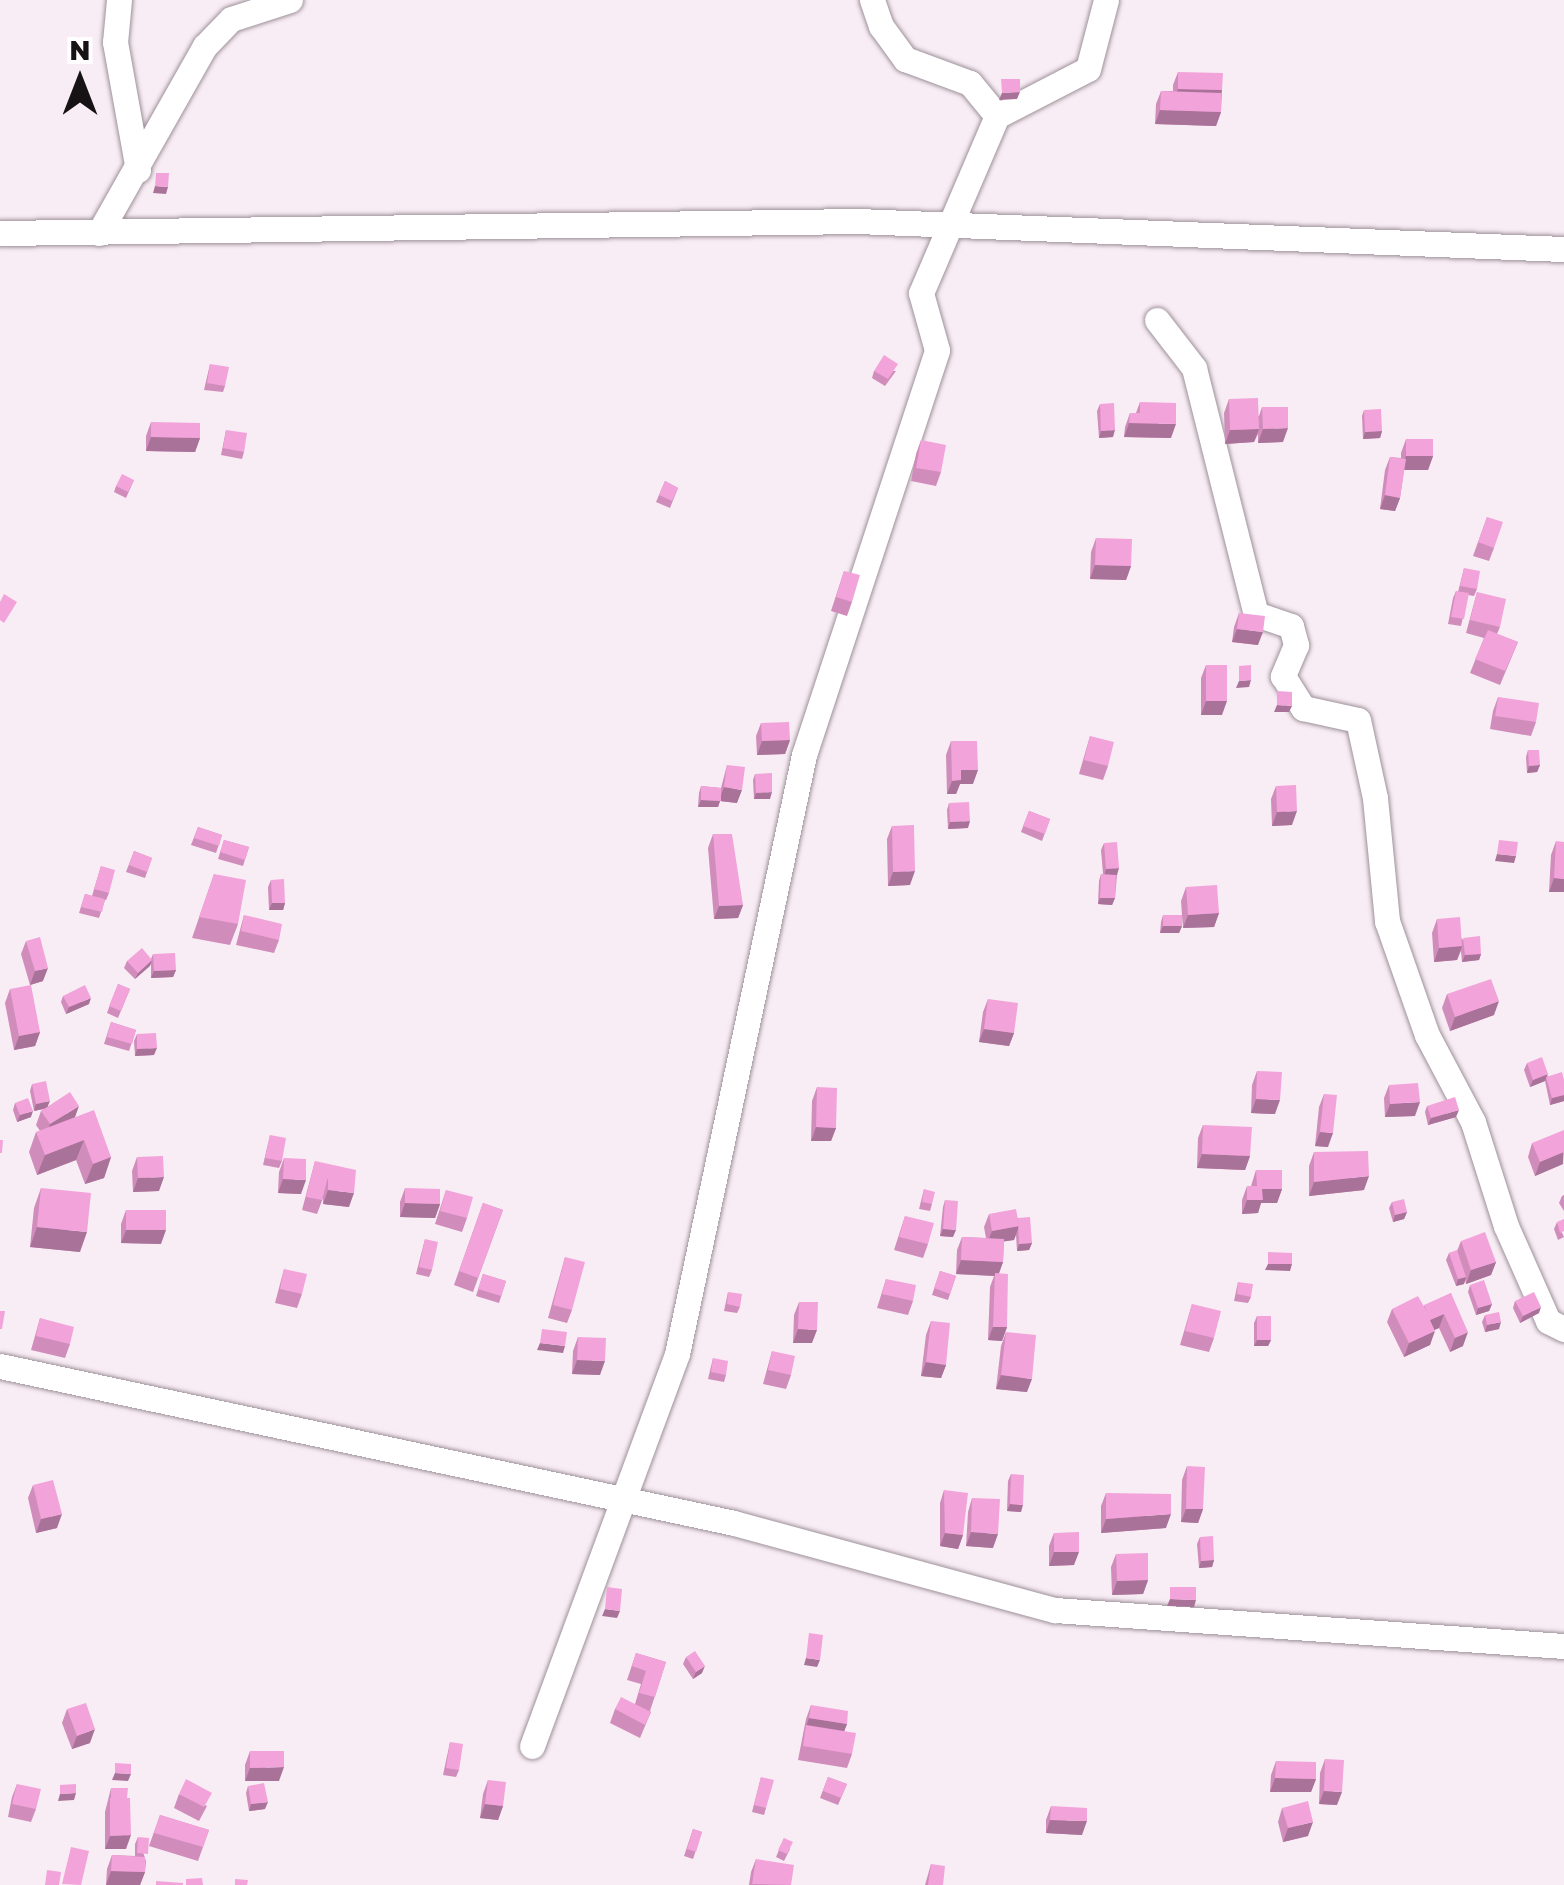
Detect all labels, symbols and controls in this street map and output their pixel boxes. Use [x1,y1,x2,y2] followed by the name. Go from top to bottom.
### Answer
[30,30,130,130] north arrow
[69,33,91,66] text: N

